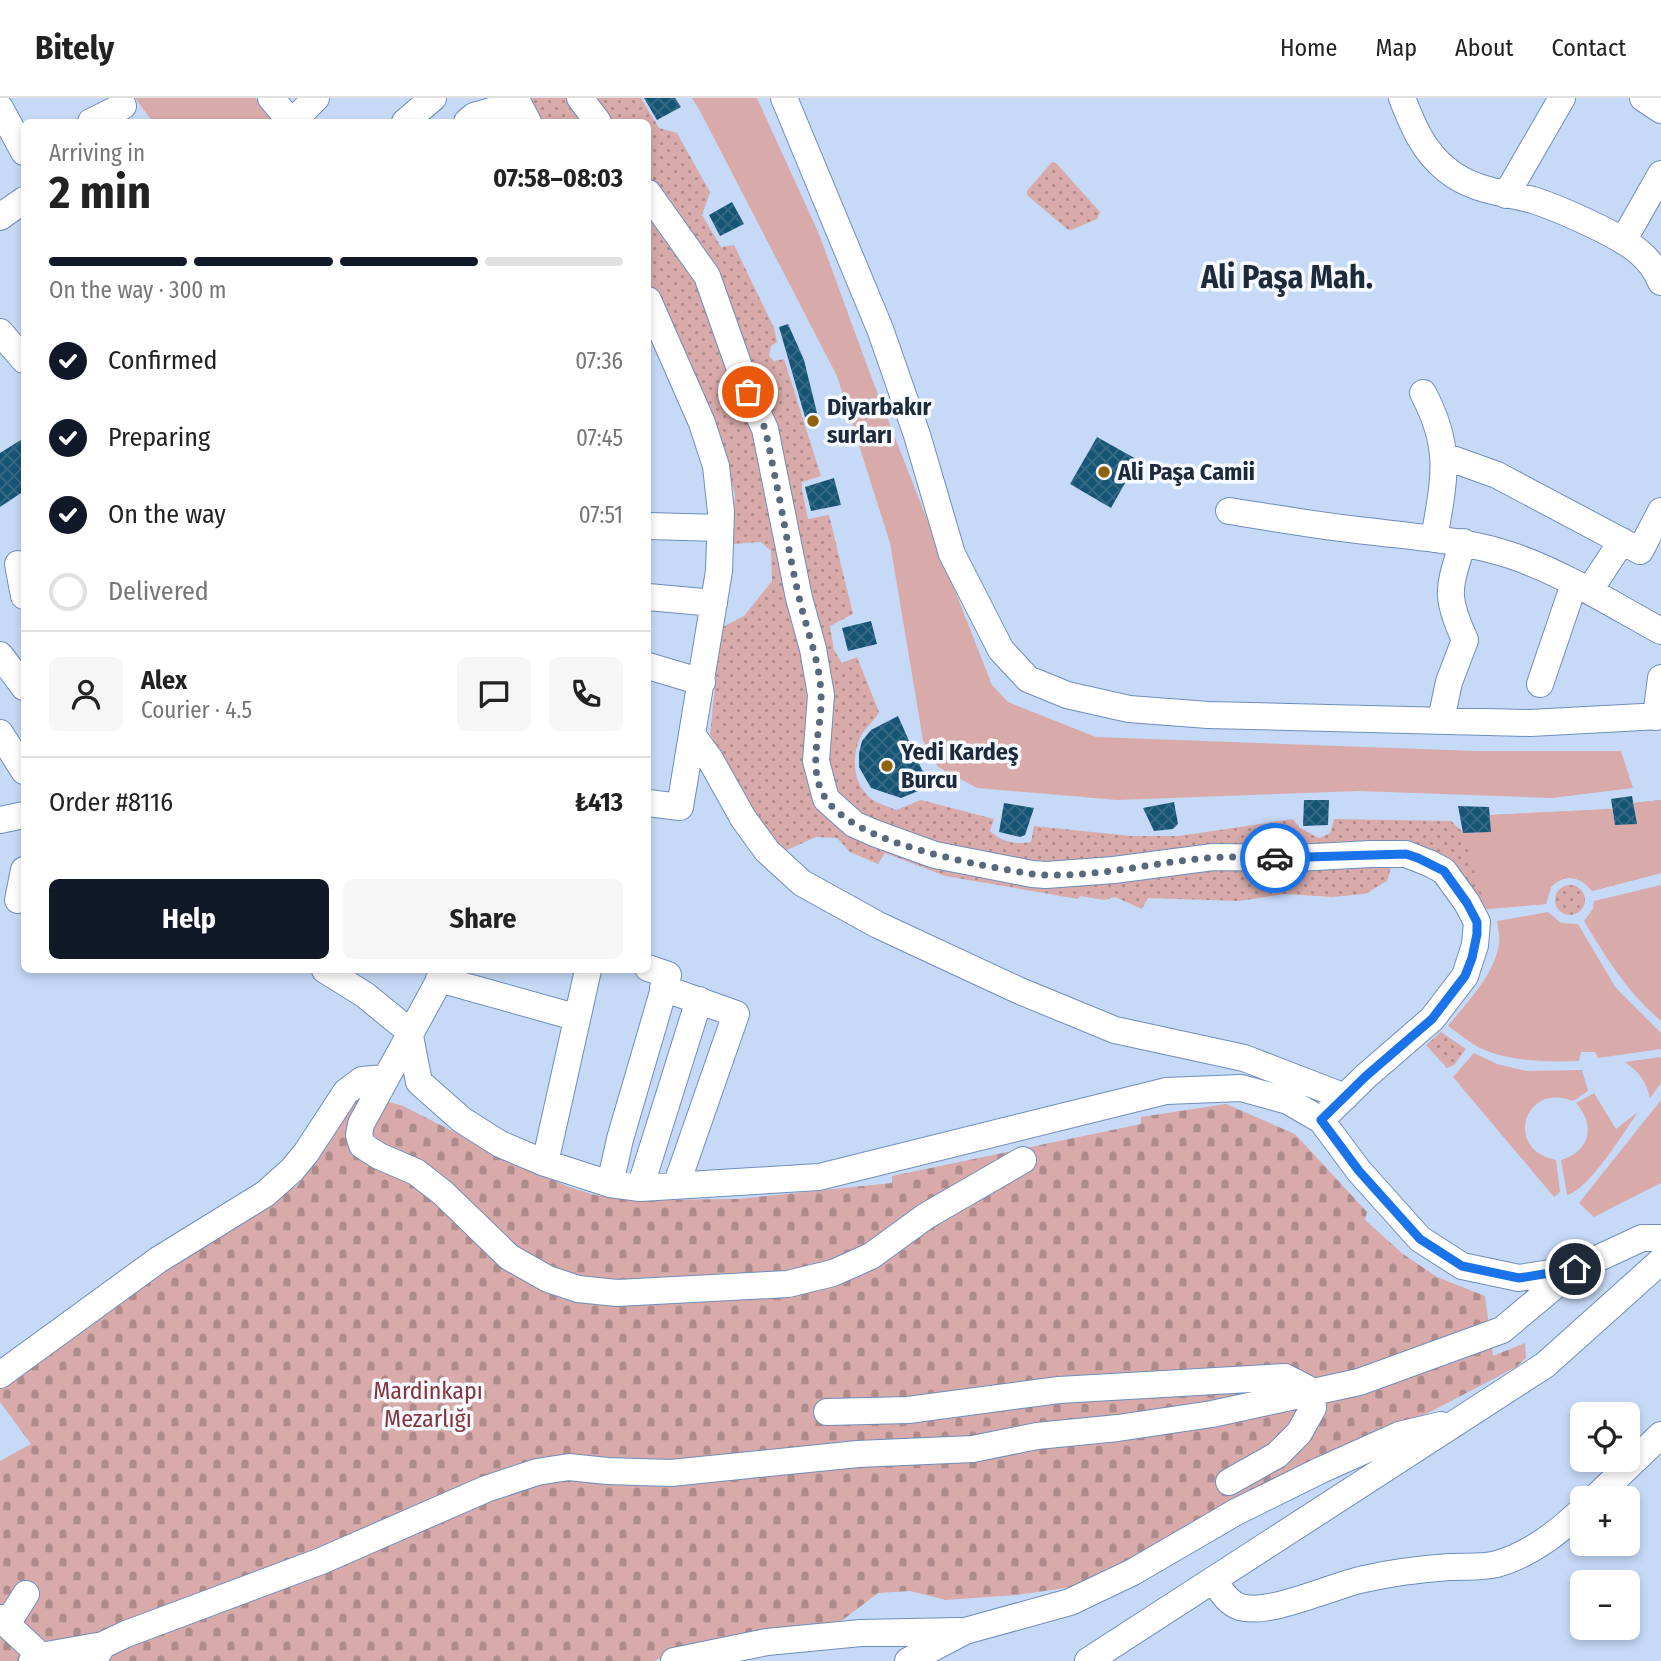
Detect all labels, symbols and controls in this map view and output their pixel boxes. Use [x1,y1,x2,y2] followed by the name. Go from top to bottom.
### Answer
[35,28,114,68] text: Bitely
[1280,34,1337,62] text: Home
[1375,34,1417,62] text: Map
[1455,34,1513,62] text: About
[1551,34,1626,62] text: Contact
[49,139,145,167] text: Arriving in
[493,163,623,194] text: 07:58–08:03
[49,165,151,220] text: 2 min
[1200,258,1373,297] district label: Ali Paşa Mah.
[49,276,226,304] text: On the way · 300 m
[49,342,87,380] icon: check
[108,345,218,376] text: Confirmed
[575,347,623,375] text: 07:36
[718,362,778,422] pin
[729,373,767,411] icon: bag
[827,393,931,449] place label: Diyarbakır surları
[805,413,821,429] marker: Diyarbakır surları
[49,419,87,457] icon: check
[108,422,210,453] text: Preparing
[576,424,623,452] text: 07:45
[1117,458,1255,486] place label: Ali Paşa Camii
[1096,464,1112,480] marker: Ali Paşa Camii
[49,496,87,534] icon: check
[108,499,226,530] text: On the way
[579,501,623,529] text: 07:51
[108,576,209,607] text: Delivered
[49,657,123,731] button: person
[457,657,531,731] button: chat
[549,657,623,731] button: phone
[141,665,187,696] text: Alex
[141,696,252,724] text: Courier · 4.5
[900,738,1019,794] place label: Yedi Kardeş Burcu
[879,758,895,774] marker: Yedi Kardeş Burcu
[49,787,173,818] text: Order #8116
[575,787,623,818] text: ₺413
[1240,823,1310,893] courier
[1256,839,1294,877] icon: car
[49,879,329,959] button: Help
[343,879,623,959] button: Share
[1545,1239,1605,1299] pin
[1556,1250,1594,1288] icon: home
[373,1377,483,1433] park label: Mardinkapı Mezarlığı
[1570,1402,1640,1640] map controls
[1570,1402,1640,1472] button: locate
[1570,1486,1640,1556] button: +
[1570,1570,1640,1640] button: −

